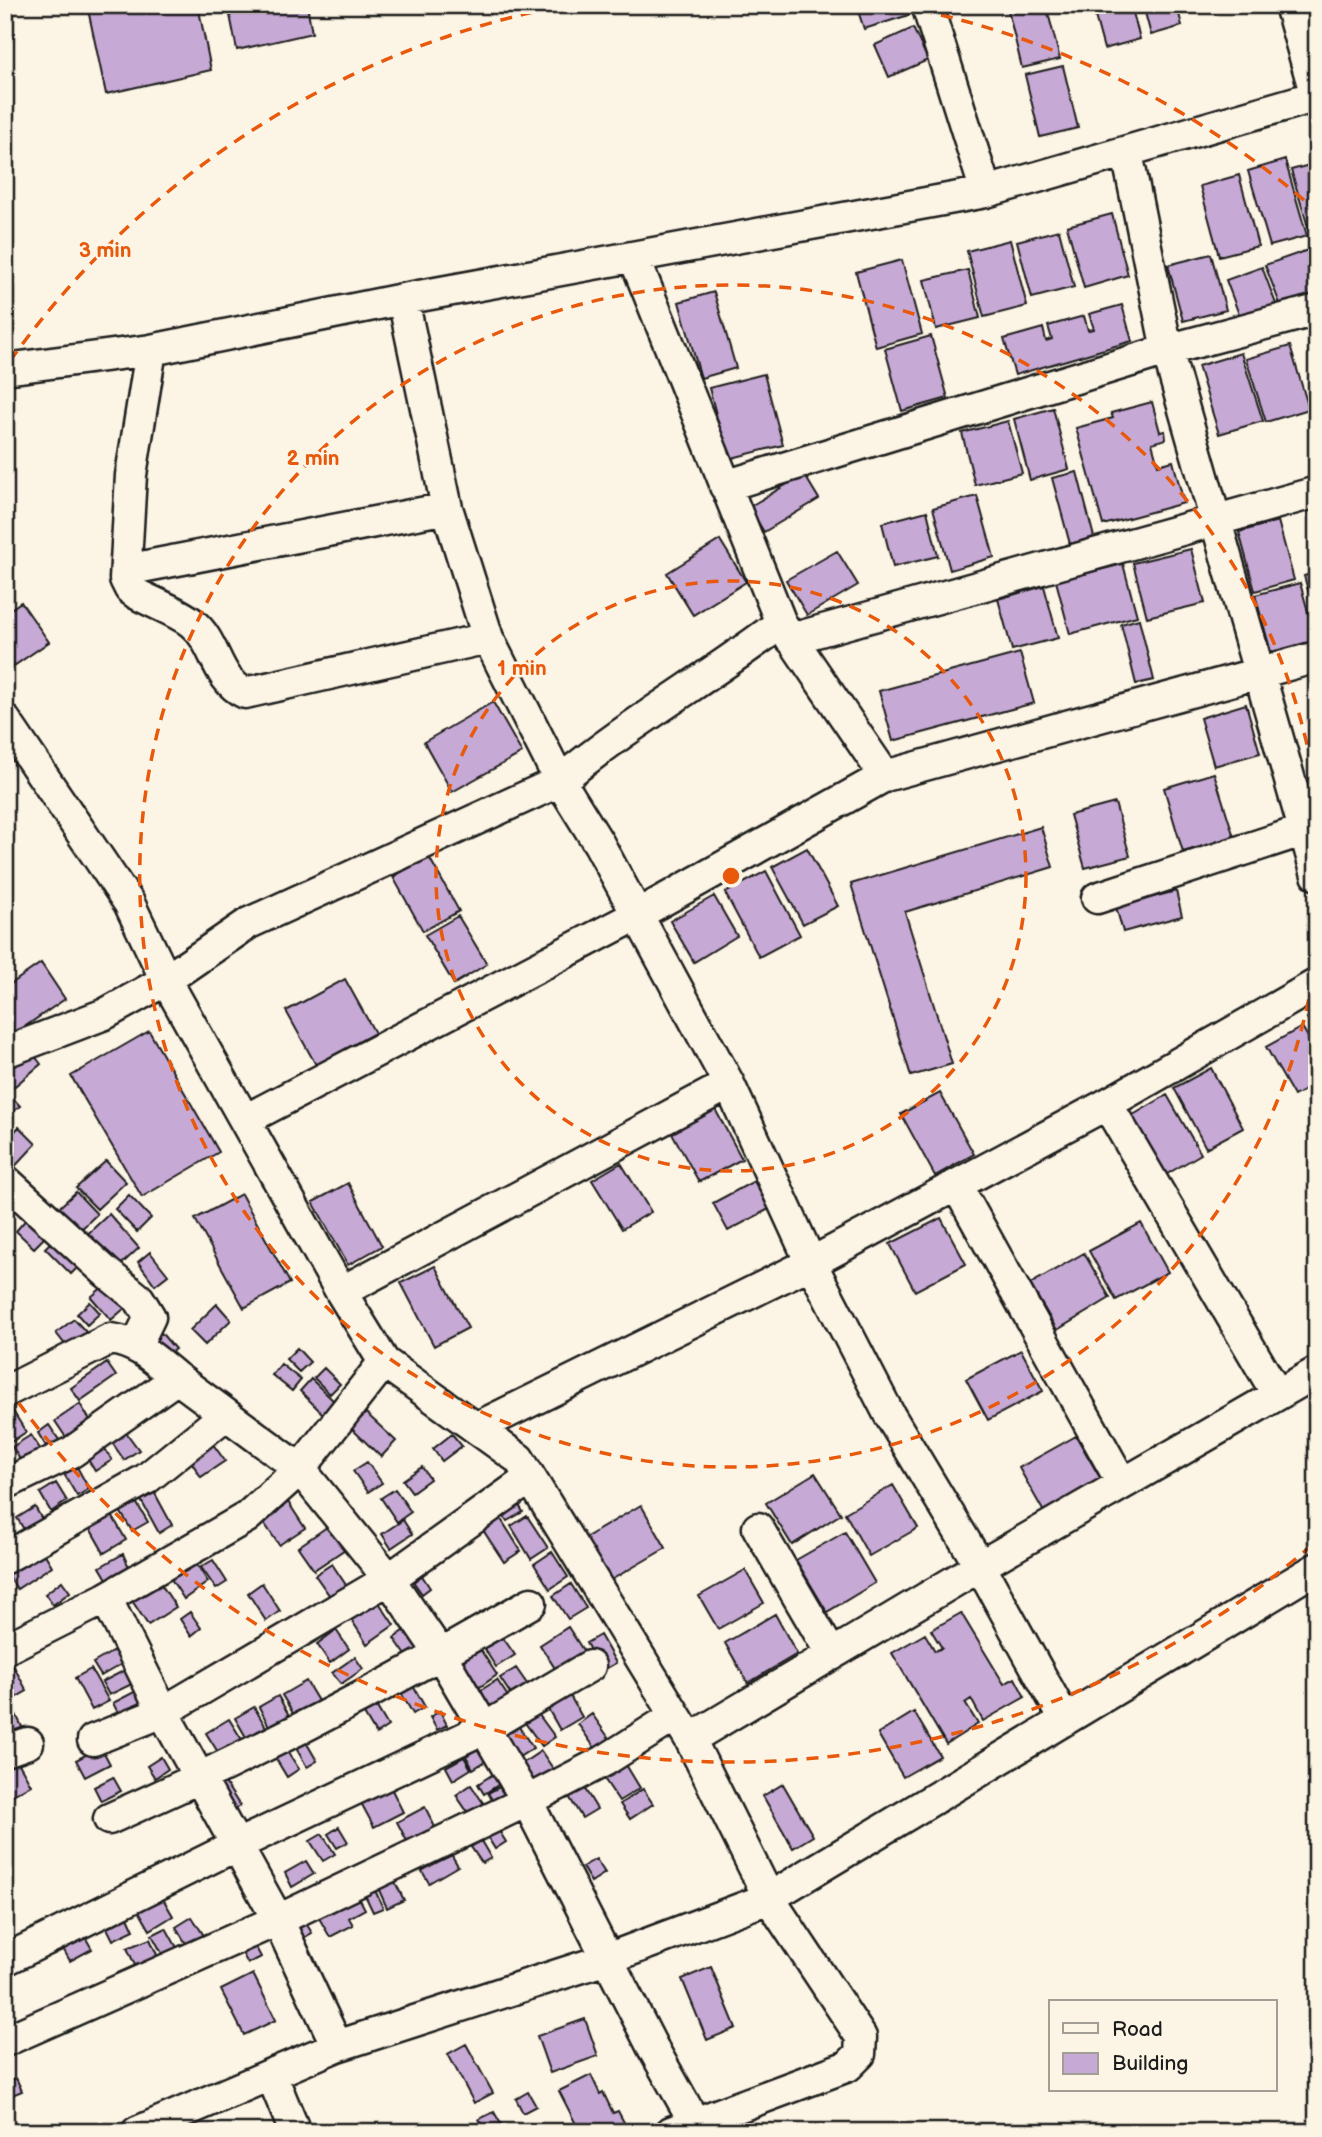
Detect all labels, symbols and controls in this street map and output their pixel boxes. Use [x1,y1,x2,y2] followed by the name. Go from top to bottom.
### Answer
[79,238,131,263] text: 3 min
[286,446,340,471] text: 2 min
[497,656,547,681] text: 1 min
[719,864,743,888] centre of rings
[1049,2000,1276,2092] legend
[1112,2017,1163,2042] text: Road
[1112,2051,1188,2076] text: Building

